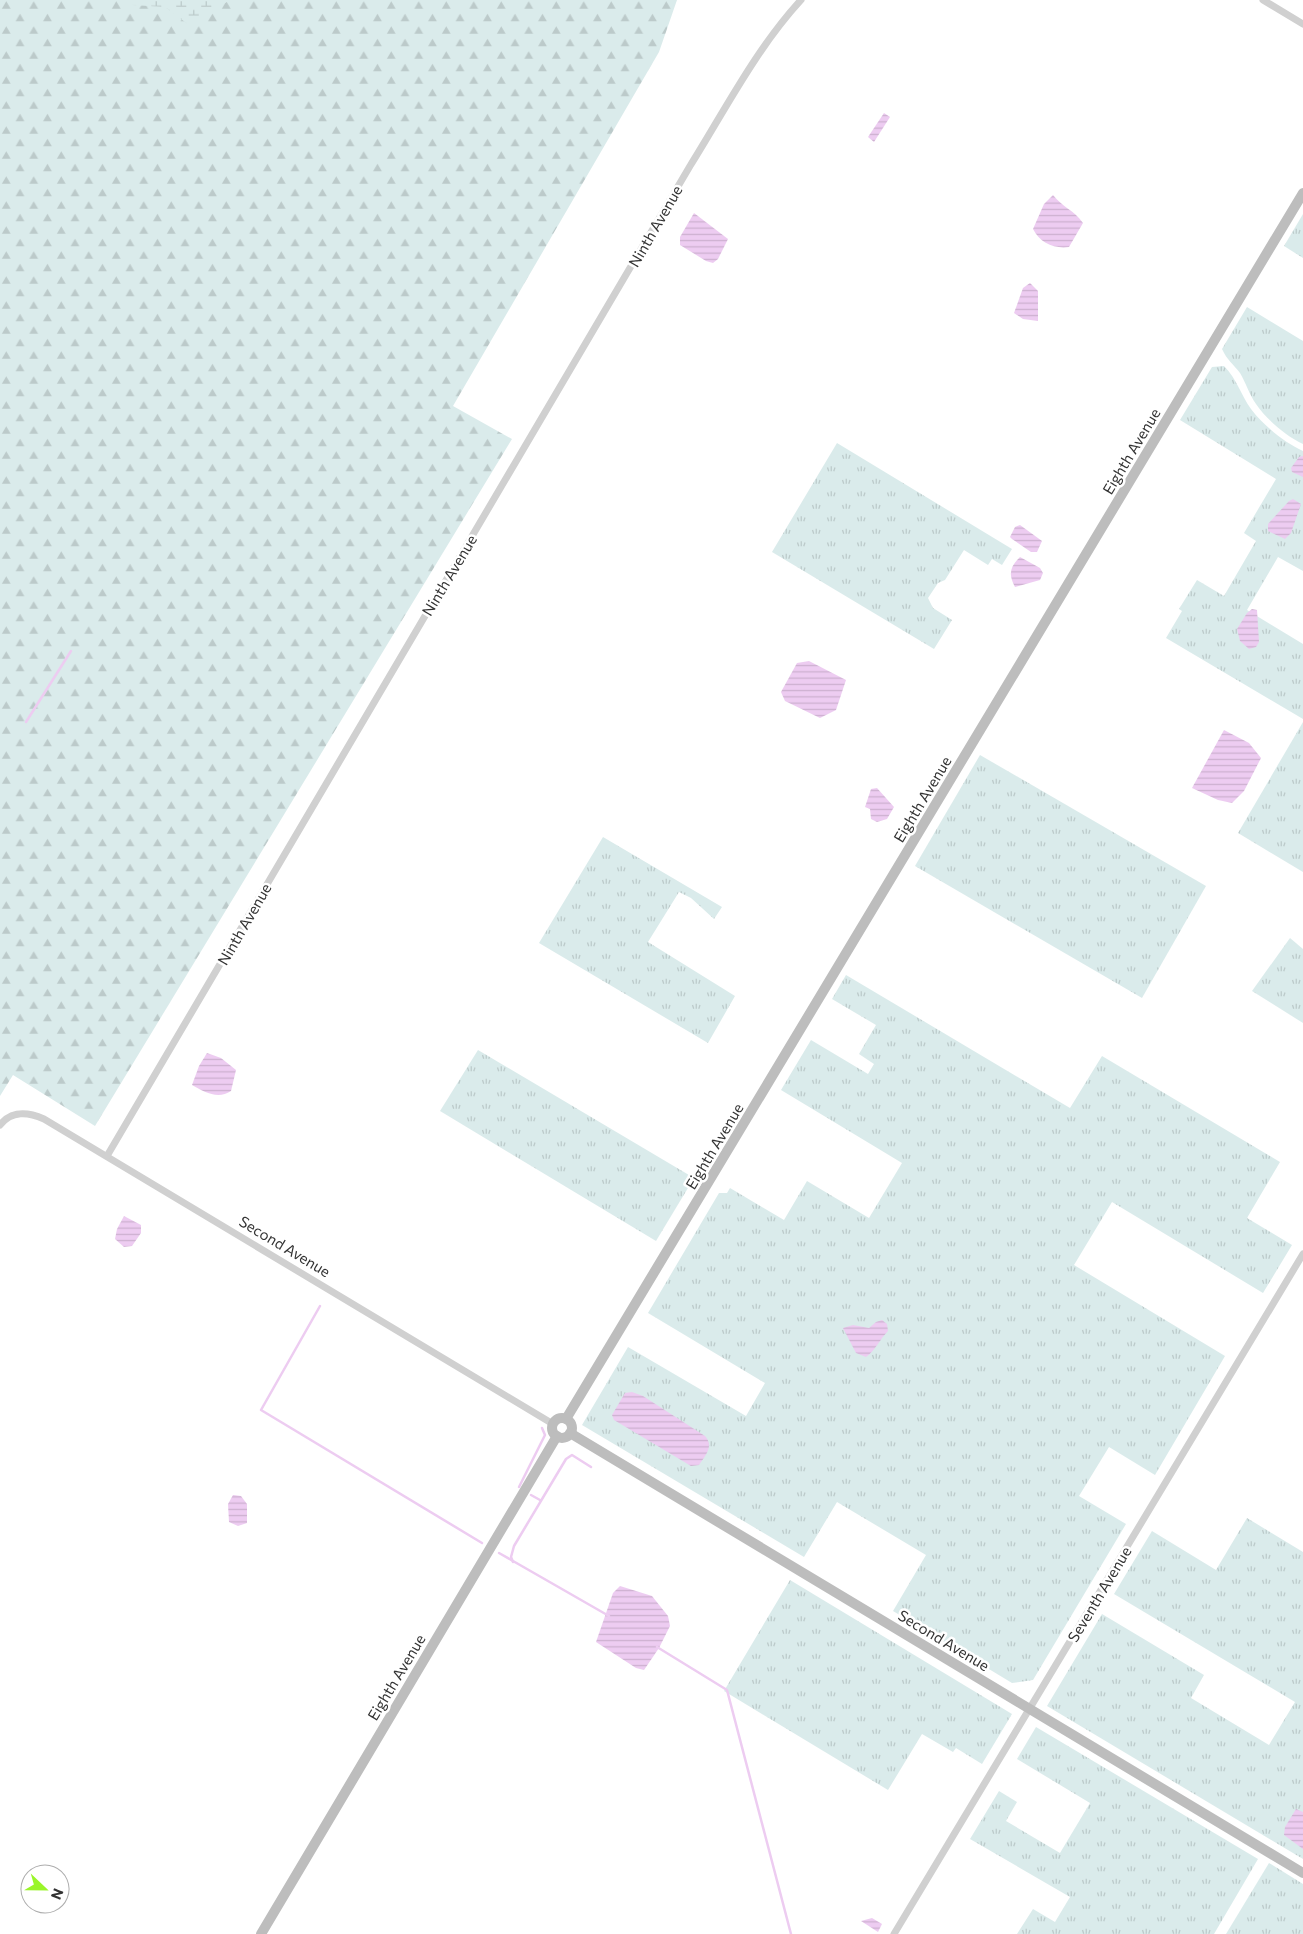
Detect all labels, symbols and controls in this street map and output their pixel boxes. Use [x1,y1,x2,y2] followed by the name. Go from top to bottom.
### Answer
[624,182,686,270] street label: Ninth Avenue
[1098,405,1164,497] street label: Eighth Avenue
[418,531,480,619] street label: Ninth Avenue
[889,753,955,845] street label: Eighth Avenue
[213,880,275,968] street label: Ninth Avenue
[681,1100,747,1192] street label: Eighth Avenue
[236,1212,334,1280] street label: Second Avenue
[1063,1543,1135,1645] street label: Seventh Avenue
[895,1606,993,1674] street label: Second Avenue
[363,1631,429,1723] street label: Eighth Avenue
[20,1864,70,1914] north arrow
[48,1886,67,1902] text: N

